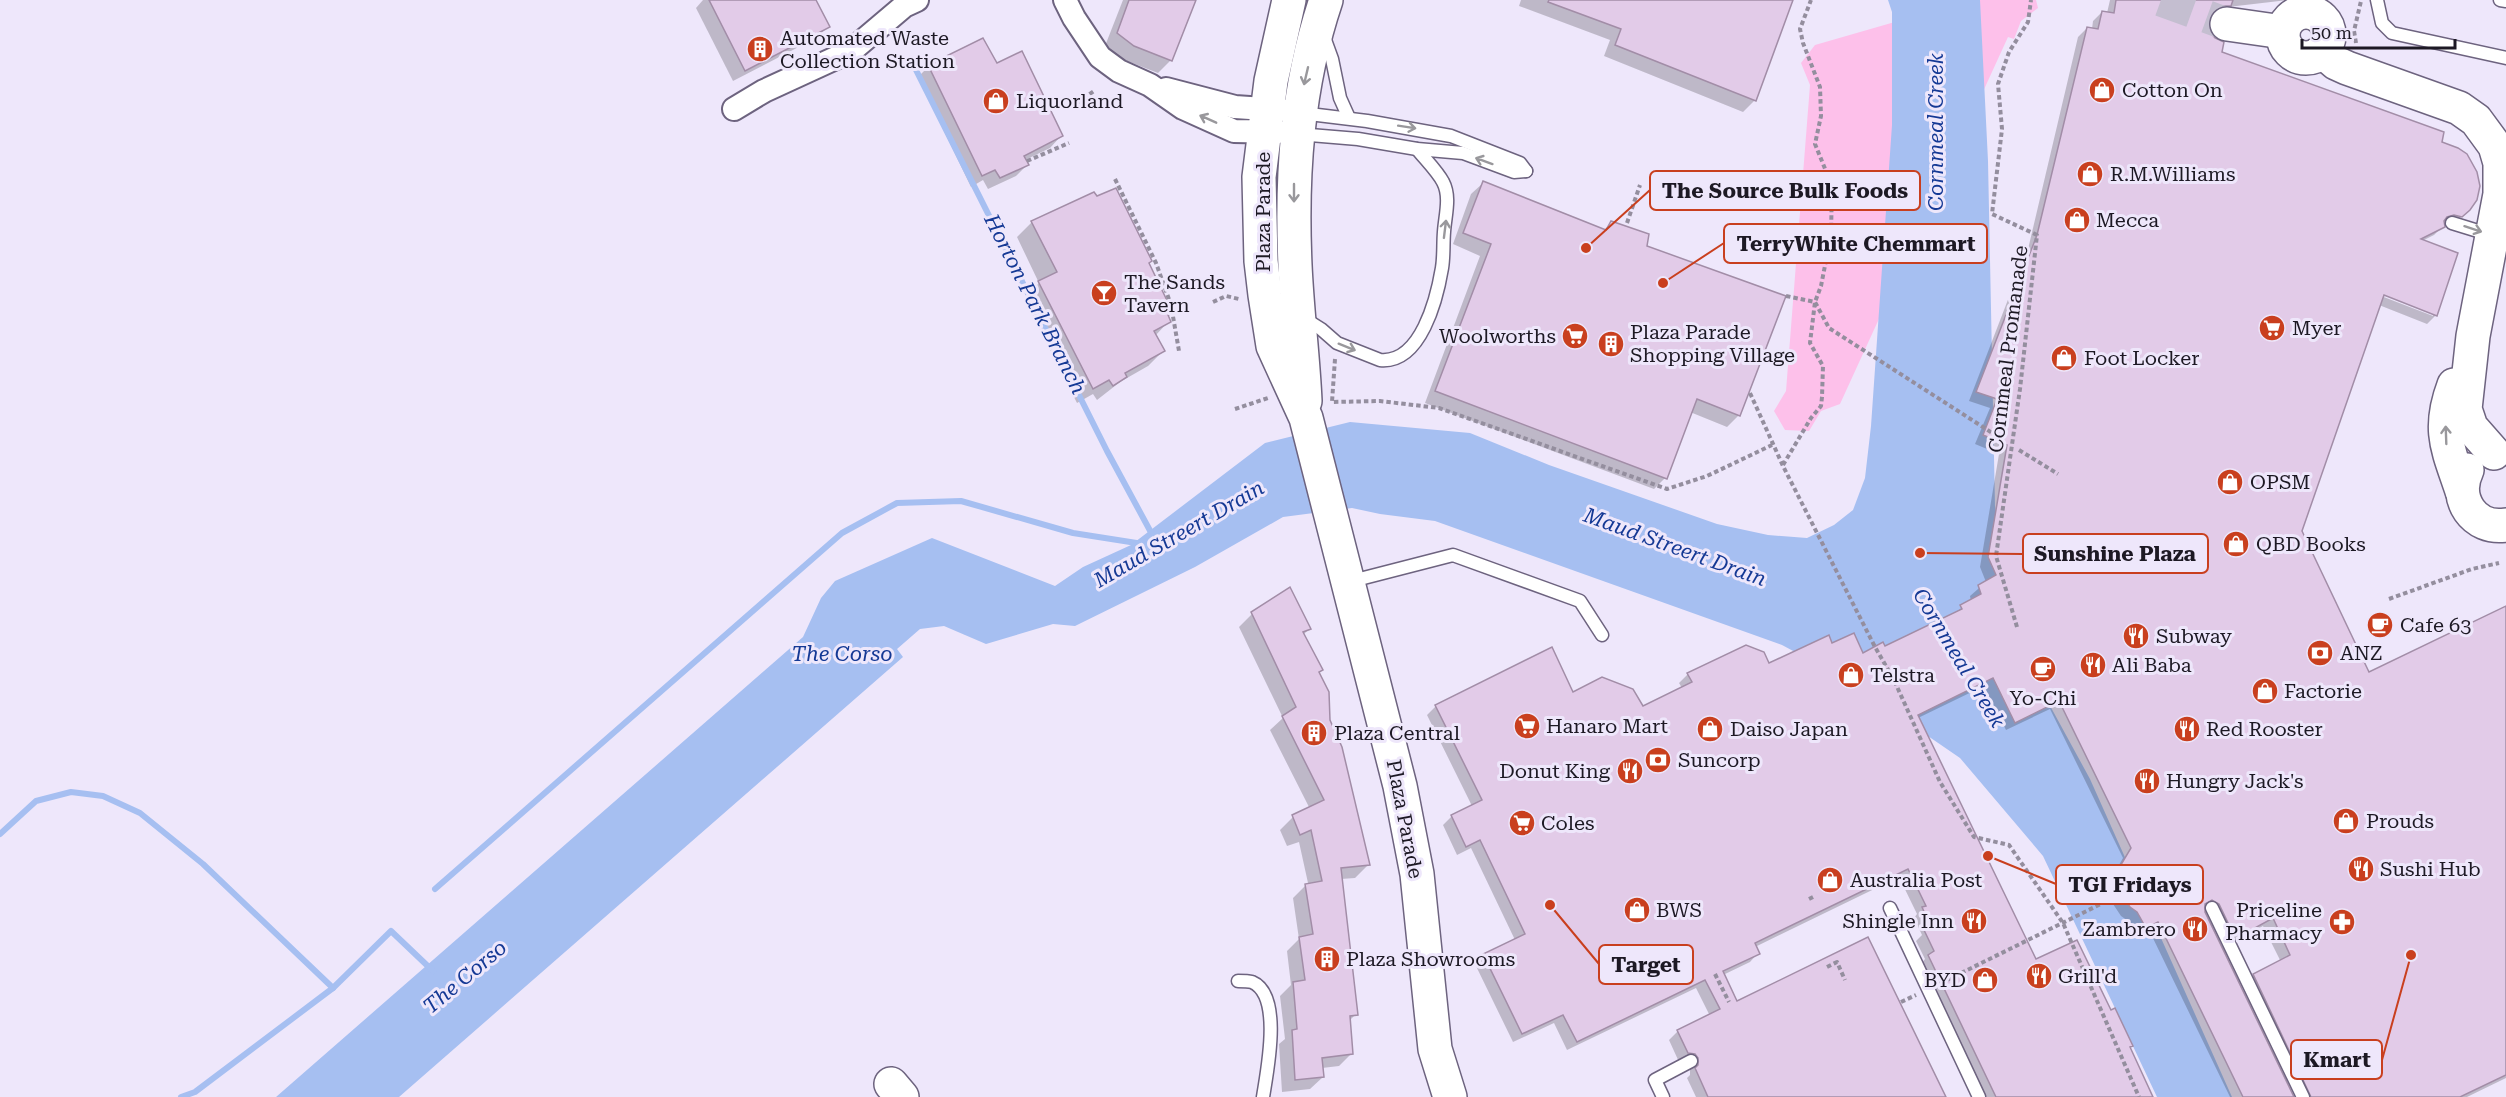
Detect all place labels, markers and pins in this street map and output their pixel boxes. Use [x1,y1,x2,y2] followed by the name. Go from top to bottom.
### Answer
[780,26,955,73] place label: Automated Waste Collection Station
[745,34,775,64] building icon: Automated Waste Collection Station
[2087,75,2117,105] shop icon: Cotton On
[2122,78,2223,102] place label: Cotton On
[981,86,1011,116] shop icon: Liquorland
[1016,89,1123,113] place label: Liquorland
[2075,159,2105,189] shop icon: R.M.Williams
[2110,162,2236,186] place label: R.M.Williams
[1650,171,1920,210] callout: The Source Bulk Foods
[2062,205,2092,235] shop icon: Mecca
[2096,208,2159,232] place label: Mecca
[1724,224,1987,263] callout: TerryWhite Chemmart
[1124,270,1225,317] place label: The Sands Tavern
[1089,278,1119,308] bar icon: The Sands Tavern
[2257,313,2287,343] supermarket icon: Myer
[2292,316,2342,340] place label: Myer
[1630,320,1795,367] place label: Plaza Parade Shopping Village
[1560,321,1590,351] supermarket icon: Woolworths
[1439,324,1556,348] place label: Woolworths
[1596,329,1626,359] building icon: Plaza Parade Shopping Village
[2049,343,2079,373] shop icon: Foot Locker
[2084,346,2199,370] place label: Foot Locker
[2215,467,2245,497] shop icon: OPSM
[2250,470,2310,494] place label: OPSM
[2221,529,2251,559] shop icon: QBD Books
[2256,532,2366,556] place label: QBD Books
[2023,534,2208,573] callout: Sunshine Plaza
[2365,610,2395,640] cafe icon: Cafe 63
[2400,613,2471,637] place label: Cafe 63
[2121,621,2151,651] restaurant icon: Subway
[2156,624,2232,648] place label: Subway
[2305,638,2335,668] bank icon: ANZ
[2340,641,2382,665] place label: ANZ
[2078,650,2108,680] restaurant icon: Ali Baba
[2112,653,2192,677] place label: Ali Baba
[2028,654,2058,684] cafe icon: Yo-Chi
[1836,660,1866,690] shop icon: Telstra
[1870,663,1935,687] place label: Telstra
[2250,676,2280,706] shop icon: Factorie
[2284,679,2362,703] place label: Factorie
[2010,686,2076,710] place label: Yo-Chi
[1512,711,1542,741] supermarket icon: Hanaro Mart
[1546,714,1669,738] place label: Hanaro Mart
[1695,714,1725,744] shop icon: Daiso Japan
[2172,714,2202,744] restaurant icon: Red Rooster
[1730,717,1848,741] place label: Daiso Japan
[2206,717,2323,741] place label: Red Rooster
[1299,718,1329,748] building icon: Plaza Central
[1334,721,1460,745] place label: Plaza Central
[1643,745,1673,775] bank icon: Suncorp
[1678,748,1761,772] place label: Suncorp
[1615,756,1645,786] restaurant icon: Donut King
[1499,759,1611,783] place label: Donut King
[2132,766,2162,796] restaurant icon: Hungry Jack's
[2166,769,2303,793] place label: Hungry Jack's
[2331,806,2361,836] shop icon: Prouds
[1507,808,1537,838] supermarket icon: Coles
[2366,809,2434,833] place label: Prouds
[1541,811,1594,835] place label: Coles
[2346,854,2376,884] restaurant icon: Sushi Hub
[2380,857,2481,881] place label: Sushi Hub
[1815,865,1845,895] shop icon: Australia Post
[2056,865,2203,904] callout: TGI Fridays
[1850,868,1983,892] place label: Australia Post
[1622,895,1652,925] shop icon: BWS
[1656,898,1702,922] place label: BWS
[2225,898,2322,945] place label: Priceline Pharmacy
[1959,906,1989,936] restaurant icon: Shingle Inn
[2327,907,2357,937] pharmacy icon: Priceline Pharmacy
[1842,909,1954,933] place label: Shingle Inn
[2180,914,2210,944] restaurant icon: Zambrero
[2082,917,2176,941] place label: Zambrero
[1312,944,1342,974] building icon: Plaza Showrooms
[1599,945,1693,984] callout: Target
[1346,947,1515,971] place label: Plaza Showrooms
[2024,961,2054,991] restaurant icon: Grill'd
[2058,964,2117,988] place label: Grill'd
[1970,965,2000,995] shop icon: BYD
[1924,968,1966,992] place label: BYD
[2291,1040,2382,1079] callout: Kmart

